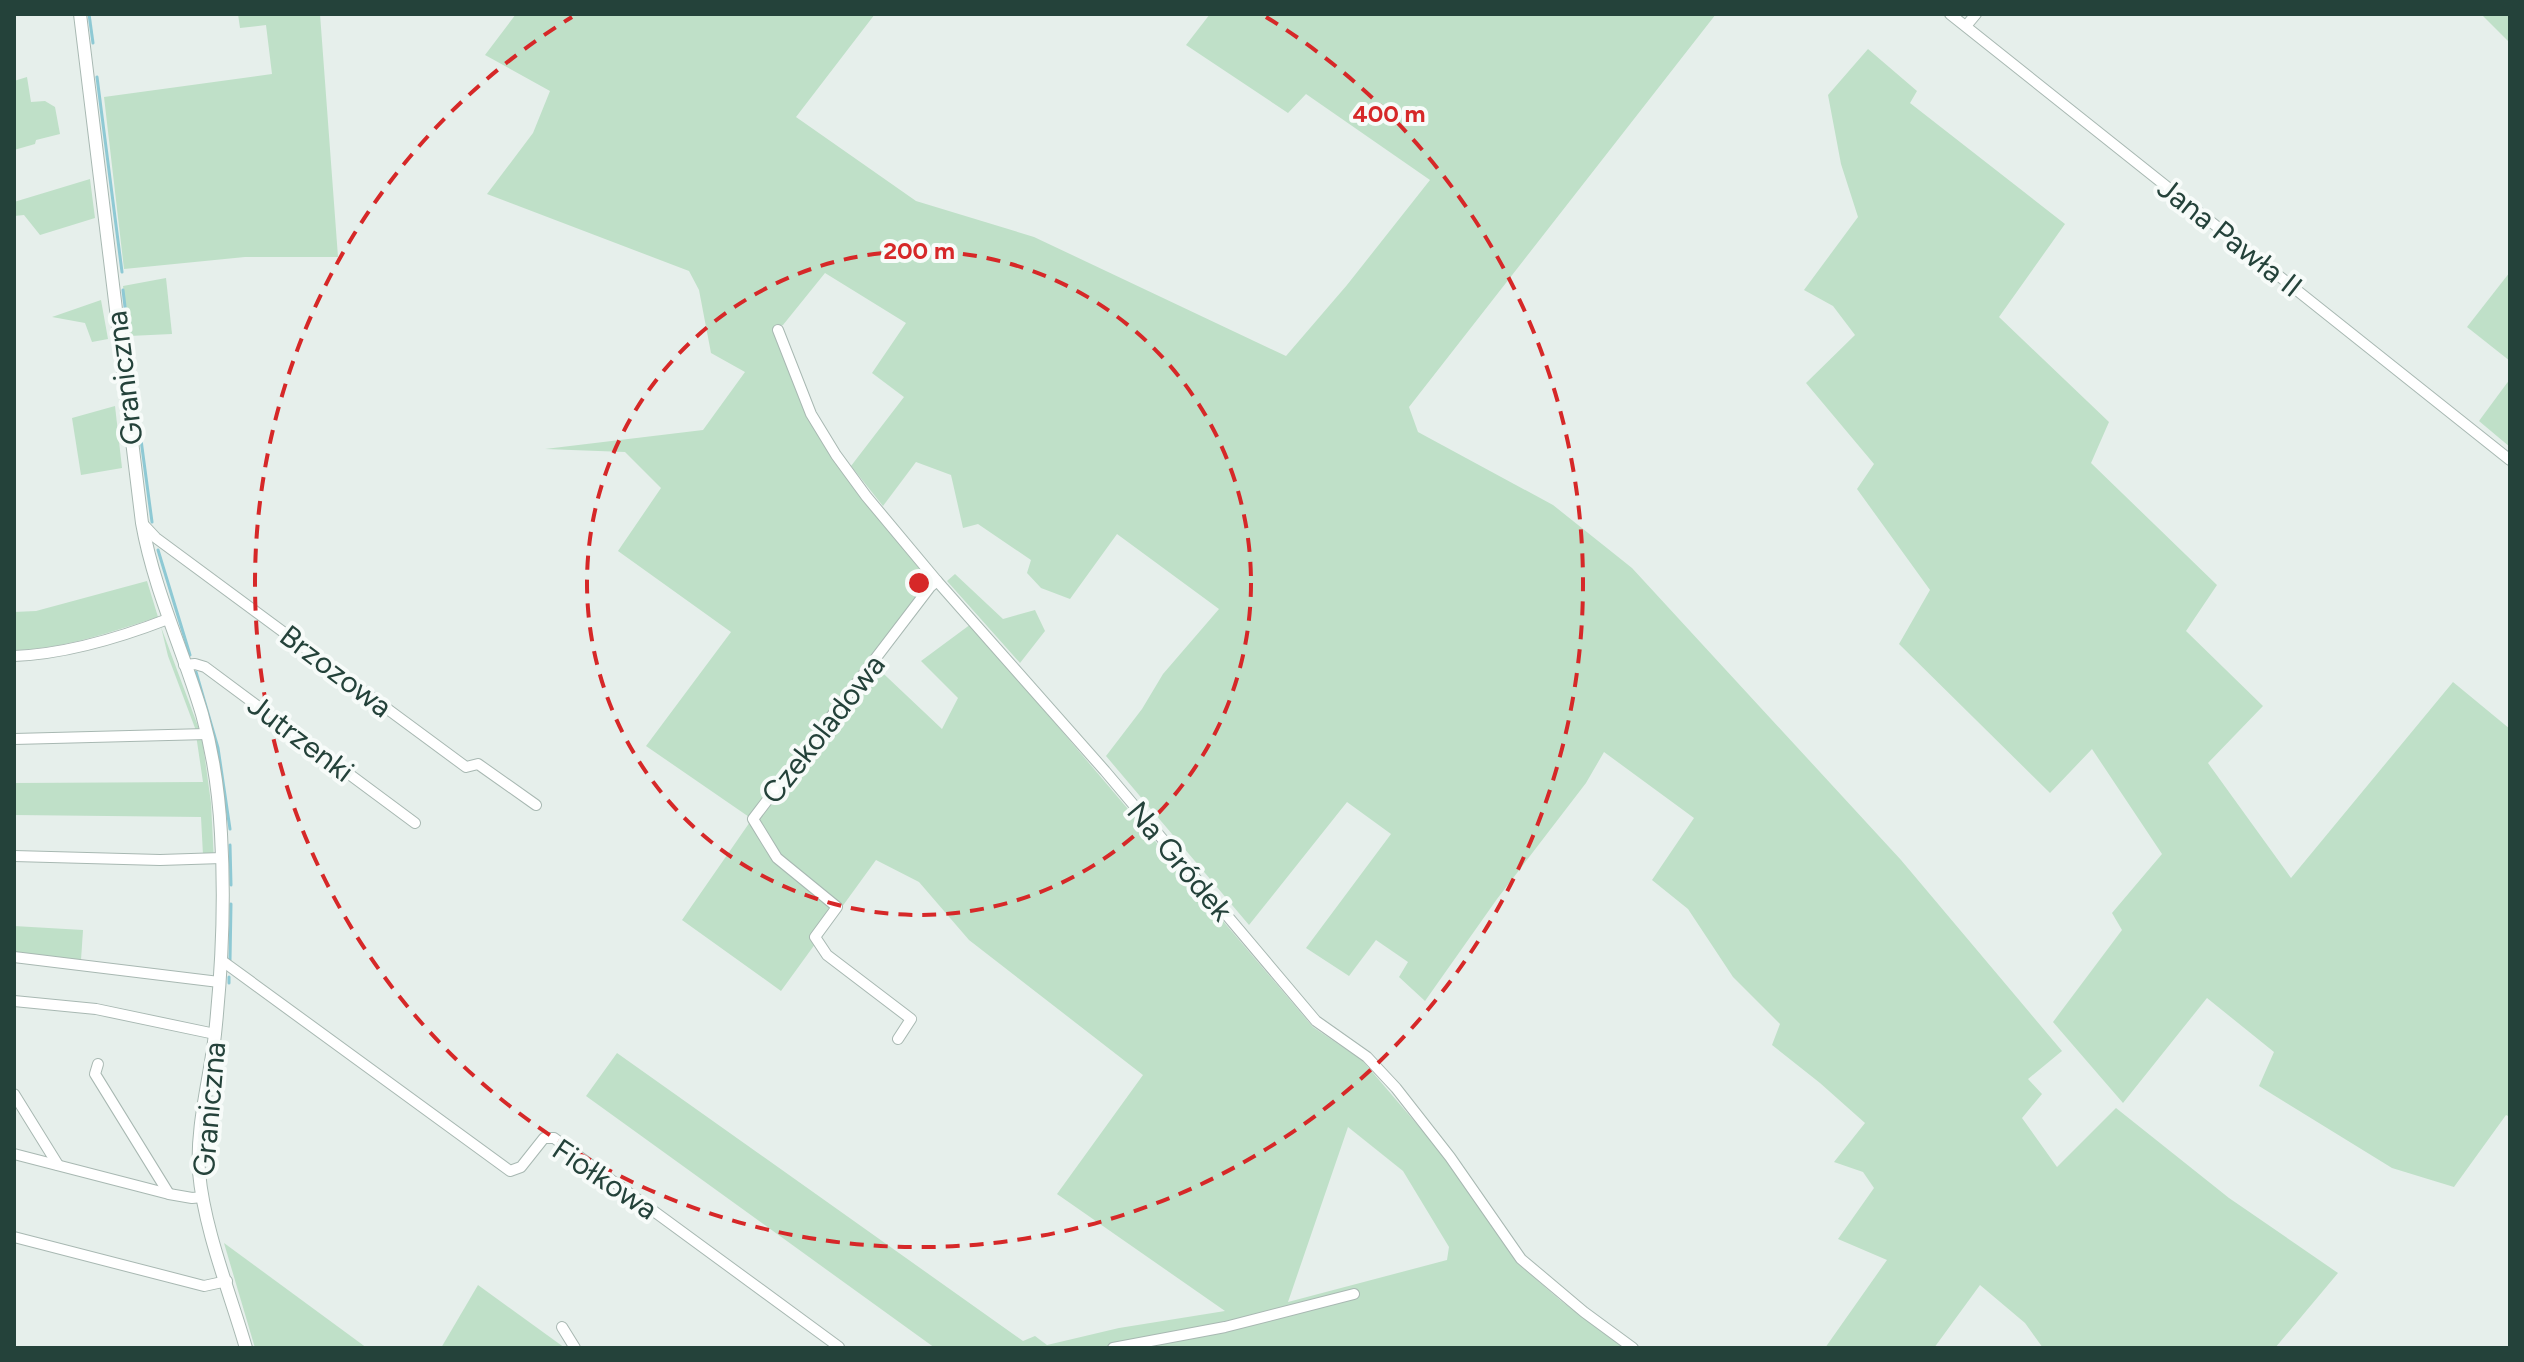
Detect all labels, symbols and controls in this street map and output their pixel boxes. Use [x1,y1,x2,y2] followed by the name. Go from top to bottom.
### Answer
[1353,99,1425,128] text: 400 m
[2150,169,2310,305] street label: Jana Pawła II
[883,236,955,265] text: 200 m
[97,309,151,447] street label: Graniczna
[905,569,933,597] centre of rings
[273,617,399,725] street label: Brzozowa
[753,647,893,811] street label: Czekoladowa
[241,686,361,790] street label: Jutrzenki
[1119,794,1241,929] street label: Na Gródek
[185,1040,233,1178] street label: Graniczna
[545,1130,665,1228] street label: Fiołkowa

